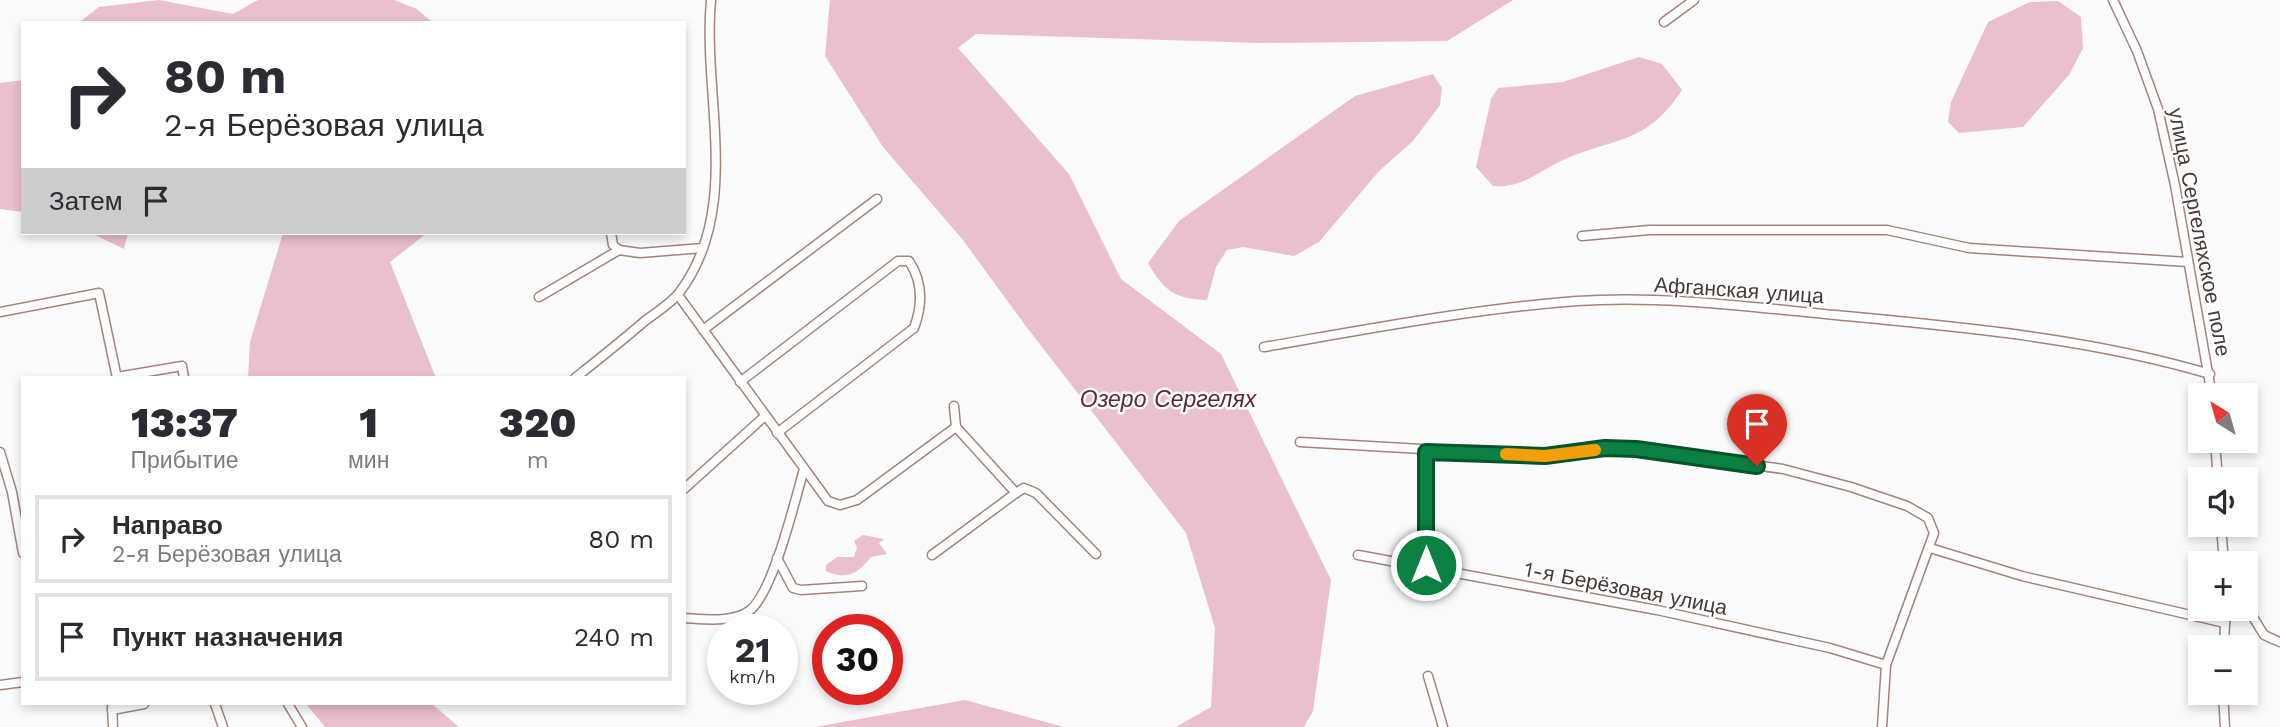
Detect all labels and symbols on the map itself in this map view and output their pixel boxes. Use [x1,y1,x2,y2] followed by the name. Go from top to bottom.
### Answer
[2164,106,2236,358] street label: улица Сергеляхское поле
[1653,272,1825,308] street label: Афганская улица
[2188,383,2258,453] north arrow
[1080,386,1258,413] water label: Озеро Сергелях
[1727,394,1787,466] pin
[1389,528,1463,602] position arrow
[1522,556,1730,620] street label: 1-я Берёзовая улица
[812,614,903,705] speed limit sign: 30

